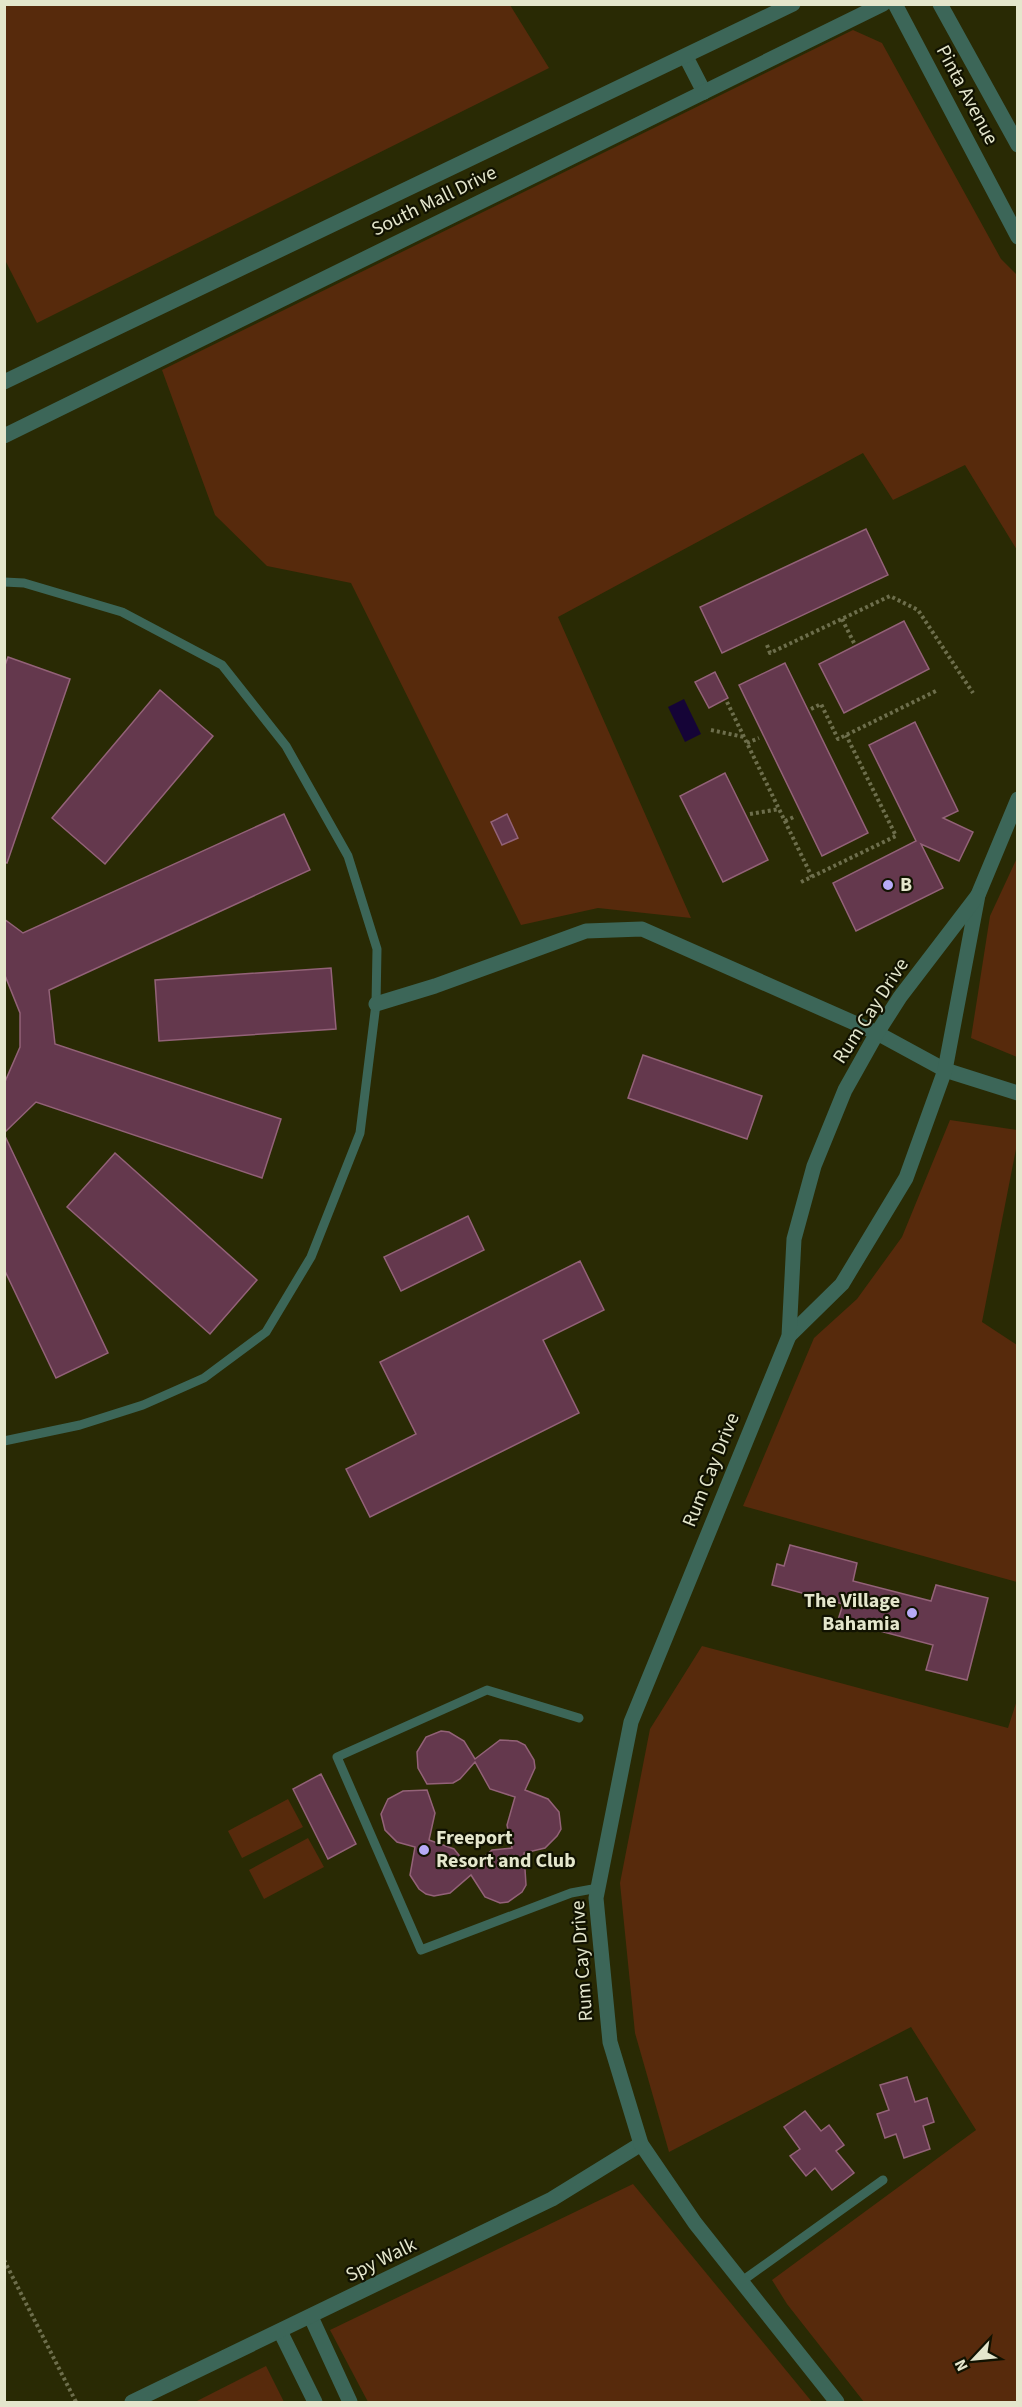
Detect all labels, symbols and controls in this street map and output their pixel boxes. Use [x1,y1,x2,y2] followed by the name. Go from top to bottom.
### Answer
[929,40,1005,150] street label: Pinta Avenue
[367,159,501,243] street label: South Mall Drive
[900,871,912,899] place label: B
[881,878,895,892] marker: B
[826,953,916,1069] street label: Rum Cay Drive
[675,1409,747,1531] street label: Rum Cay Drive
[804,1587,900,1638] place label: The Village Bahamia
[905,1606,919,1620] marker: The Village Bahamia
[436,1824,576,1875] place label: Freeport Resort and Club
[417,1843,431,1857] marker: Freeport Resort and Club
[564,1900,600,2022] street label: Rum Cay Drive
[341,2231,421,2289] street label: Spy Walk
[944,2329,1004,2389] north arrow
[949,2356,974,2375] text: N

